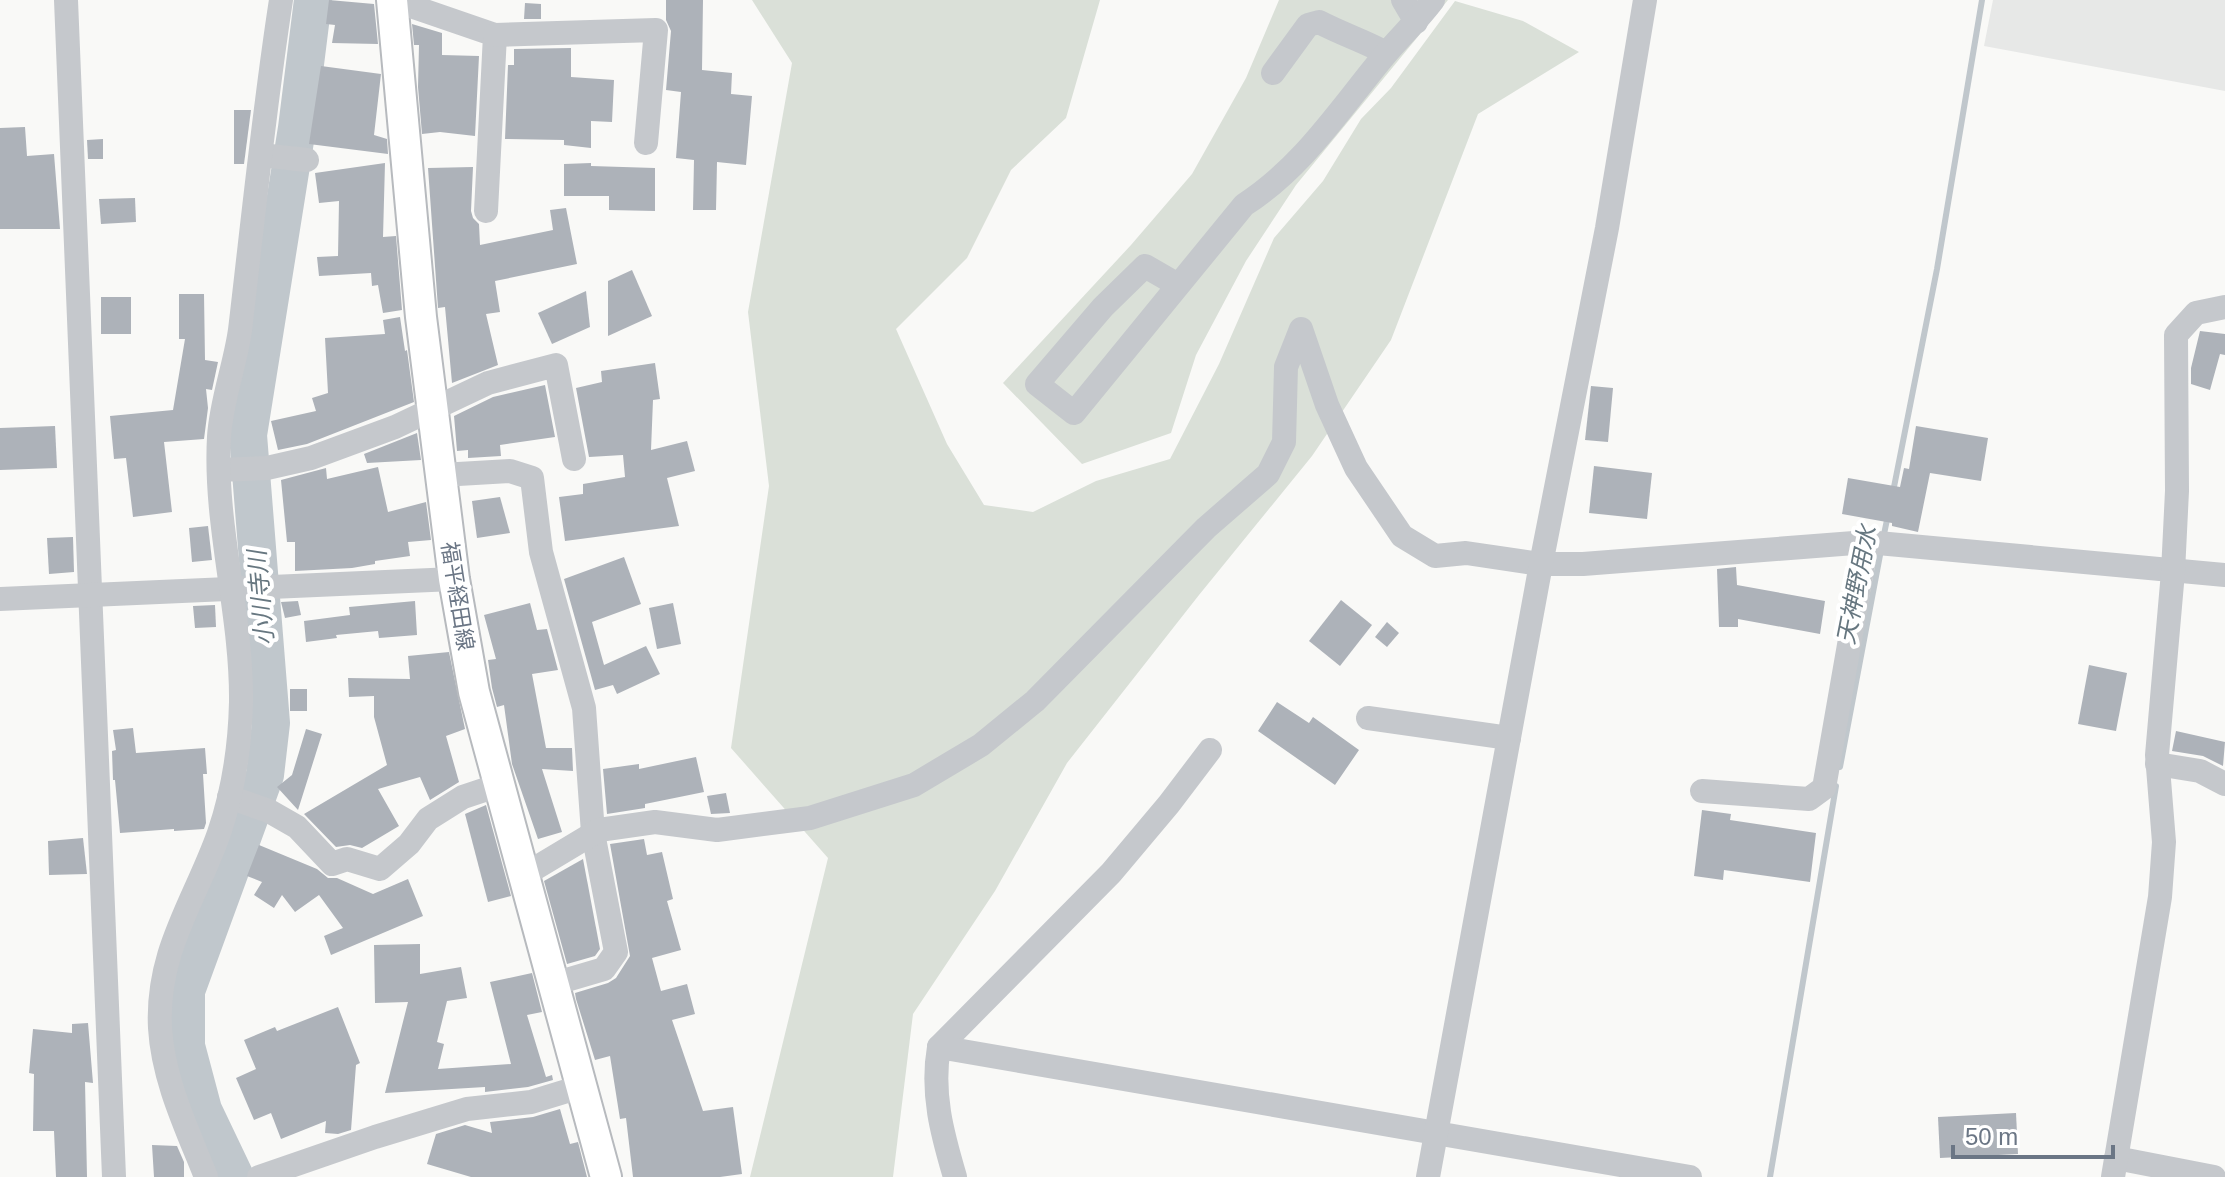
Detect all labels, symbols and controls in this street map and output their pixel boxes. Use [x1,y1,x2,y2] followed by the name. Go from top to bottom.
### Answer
[1832,520,1882,646] water label: 天神野用水
[437,540,478,652] street label: 福平経田線
[243,546,278,647] water label: 小川寺川
[1953,1109,2113,1159] scale bar
[1965,1123,2018,1150] text: 50 m

